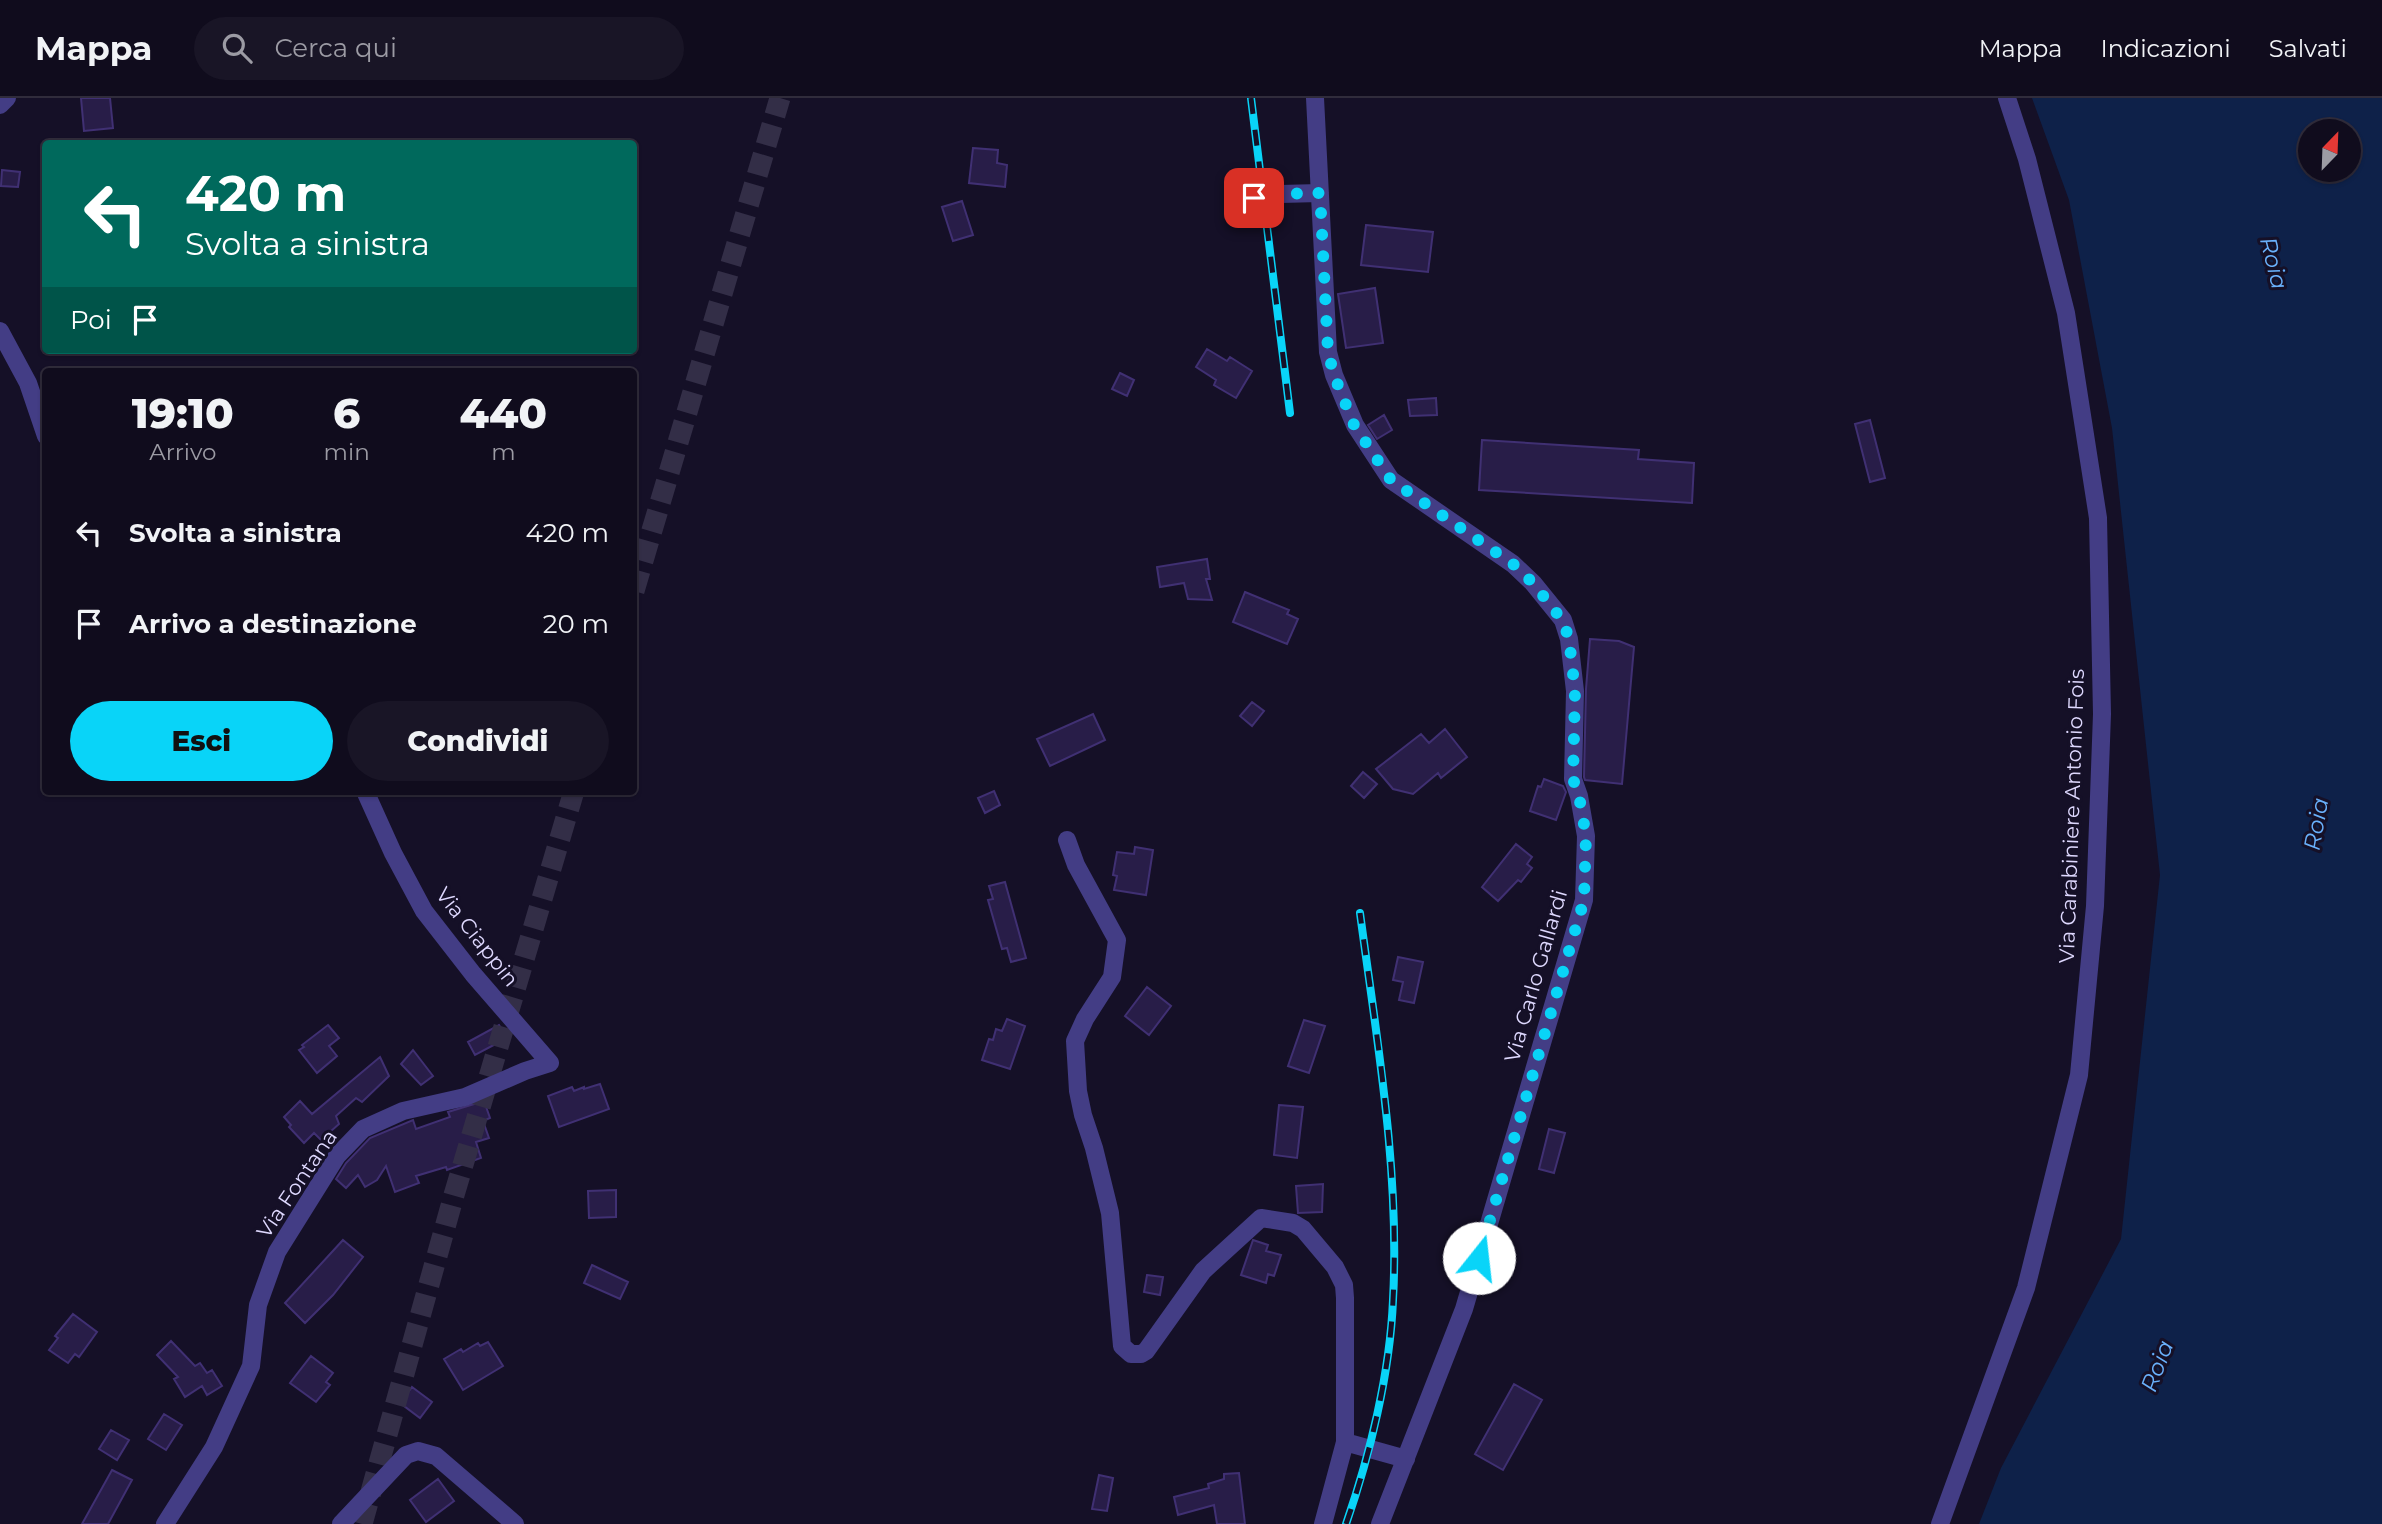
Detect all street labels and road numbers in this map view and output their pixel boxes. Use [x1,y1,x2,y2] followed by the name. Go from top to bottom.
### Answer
[2054,668,2089,964] street label: Via Carabiniere Antonio Fois
[431,882,524,991] street label: Via Ciappin
[1499,887,1572,1065] street label: Via Carlo Gallardi
[251,1125,342,1243] street label: Via Fontana

